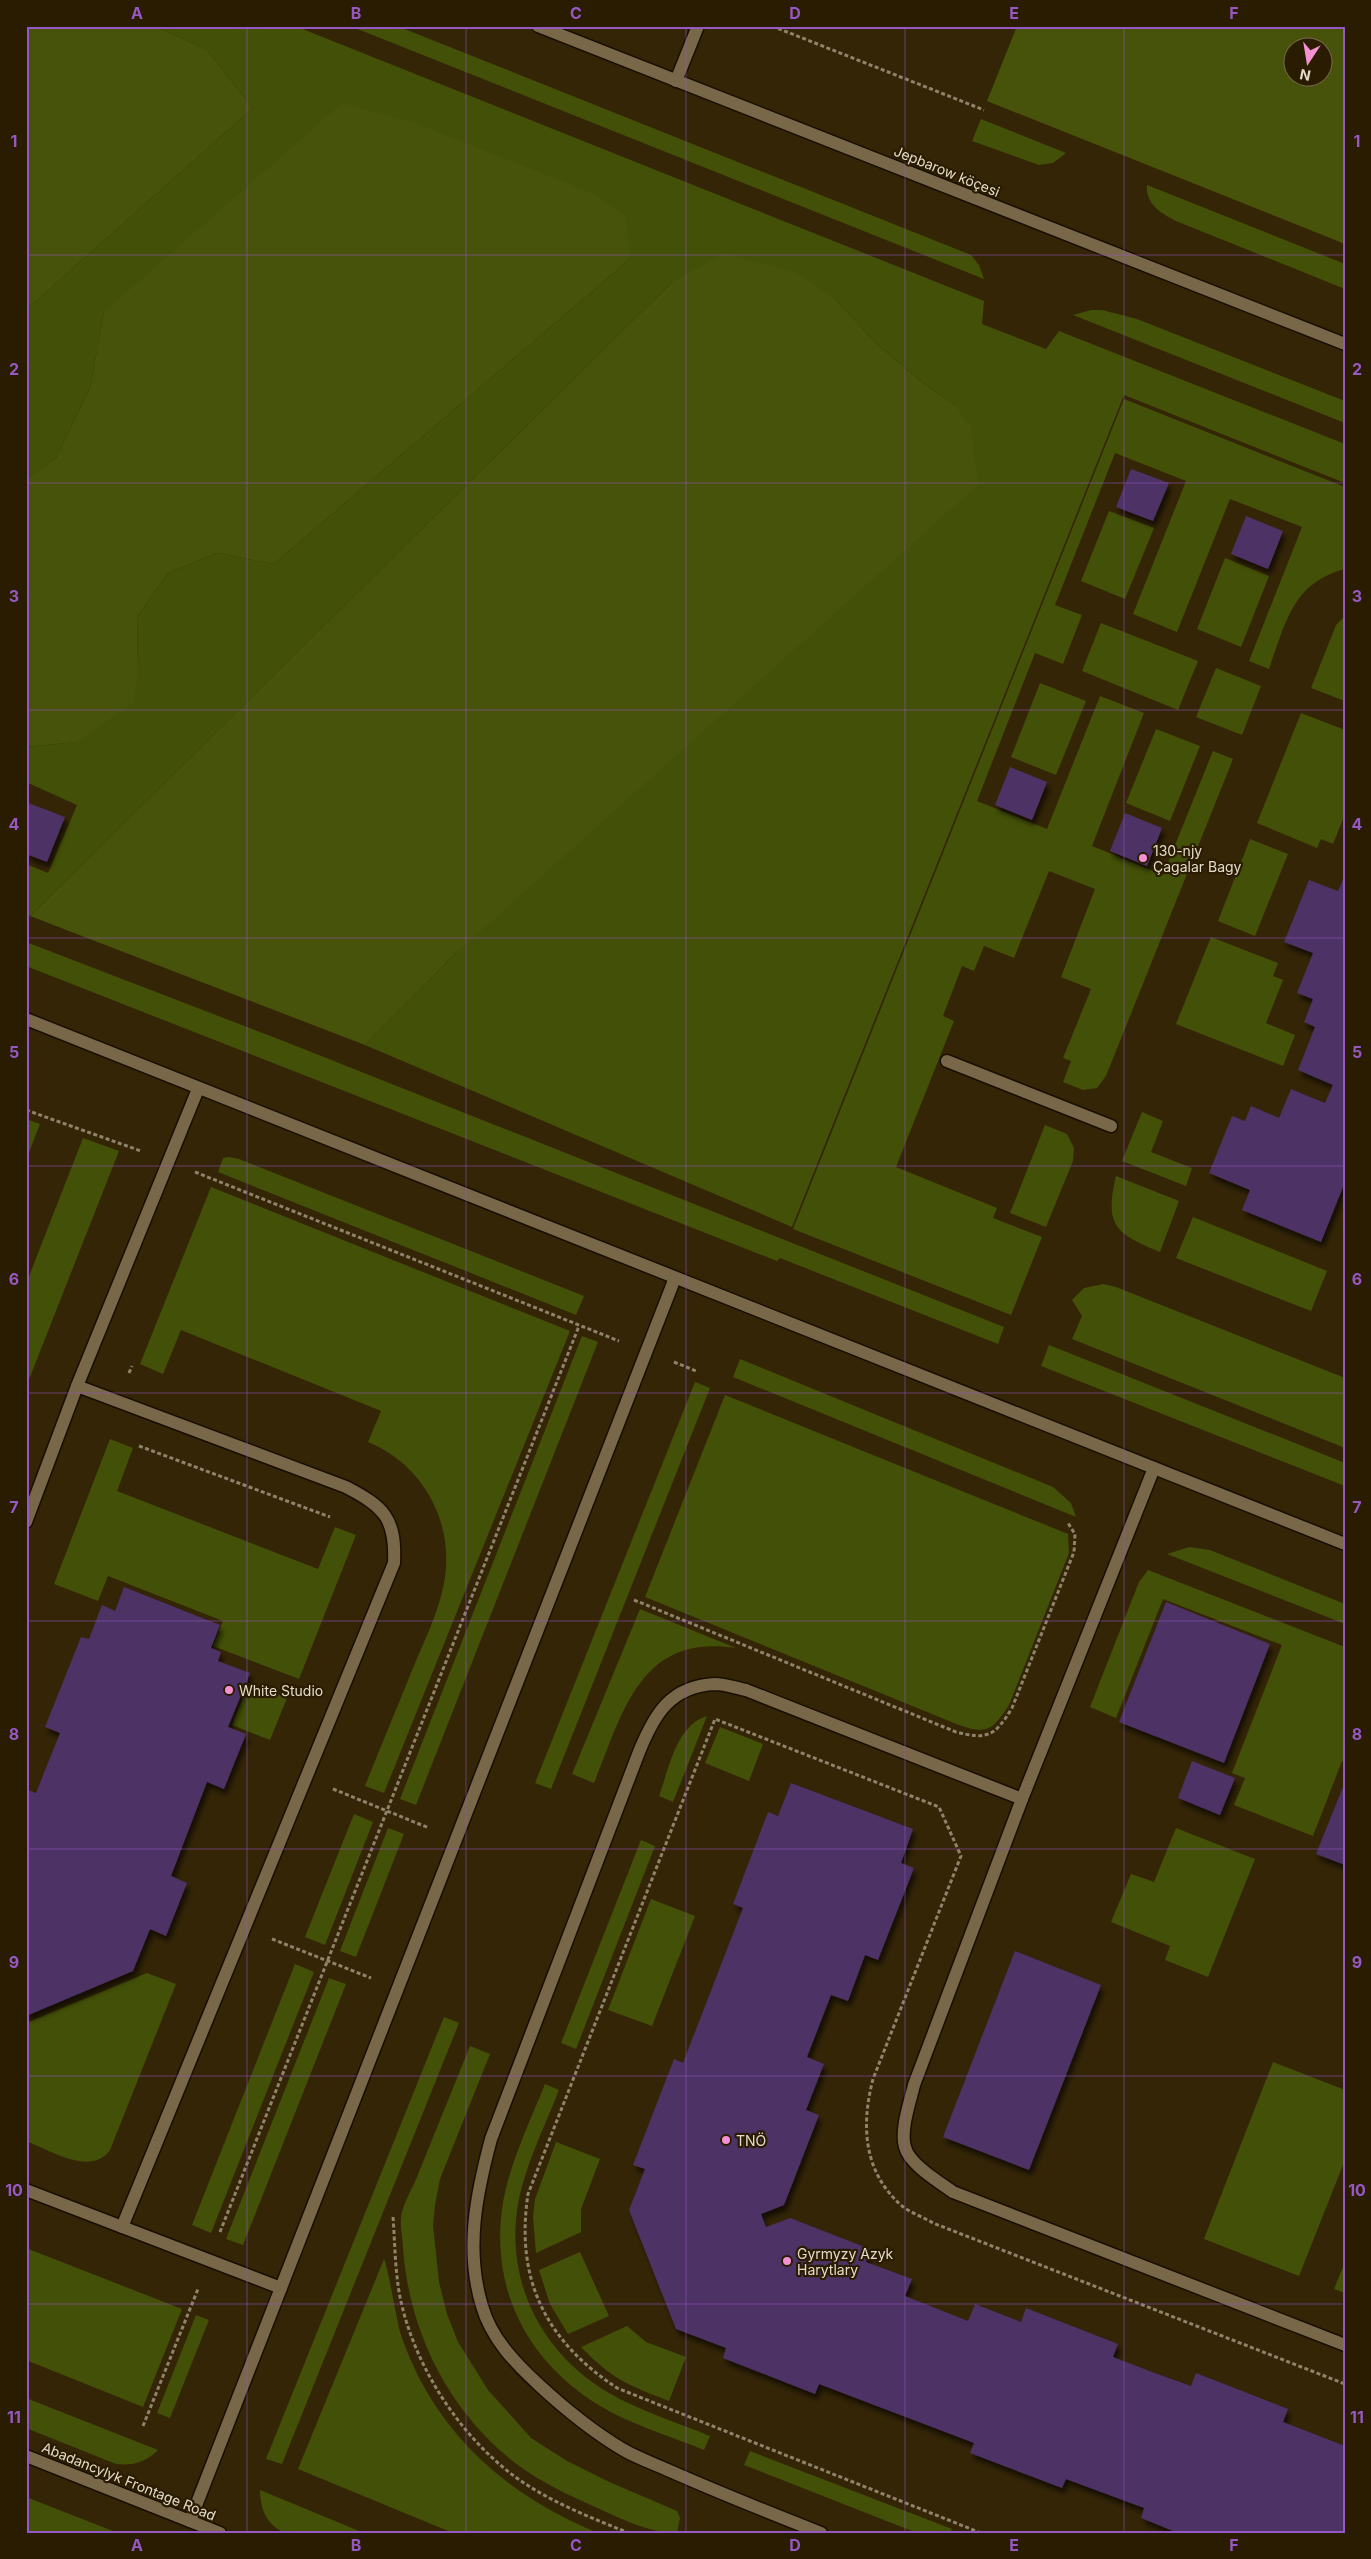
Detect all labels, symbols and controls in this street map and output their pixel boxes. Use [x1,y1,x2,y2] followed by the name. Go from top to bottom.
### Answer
[131,3,143,23] text: A
[351,3,361,23] text: B
[570,3,582,23] text: C
[789,3,801,23] text: D
[1009,3,1019,23] text: E
[1229,3,1239,23] text: F
[1284,38,1334,88] north arrow
[1298,66,1312,85] text: N
[11,131,17,151] text: 1
[1354,131,1360,151] text: 1
[892,142,1002,200] street label: Jepbarow köçesi
[9,359,19,379] text: 2
[1352,359,1362,379] text: 2
[9,586,19,606] text: 3
[1352,586,1362,606] text: 3
[9,814,20,834] text: 4
[1352,814,1363,834] text: 4
[1153,842,1242,875] place label: 130-njy Çagalar Bagy
[1137,852,1149,864] marker: 130-njy Çagalar Bagy
[9,1042,19,1062] text: 5
[1352,1042,1362,1062] text: 5
[9,1269,19,1289] text: 6
[1352,1269,1362,1289] text: 6
[9,1497,19,1517] text: 7
[1352,1497,1362,1517] text: 7
[239,1682,323,1699] place label: White Studio
[223,1684,235,1696] marker: White Studio
[9,1724,19,1744] text: 8
[1352,1724,1362,1744] text: 8
[9,1952,19,1972] text: 9
[1352,1952,1362,1972] text: 9
[736,2132,766,2149] place label: TNÖ
[720,2134,732,2146] marker: TNÖ
[5,2180,23,2200] text: 10
[1348,2180,1366,2200] text: 10
[797,2245,894,2278] place label: Gyrmyzy Azyk Harytlary
[781,2255,793,2267] marker: Gyrmyzy Azyk Harytlary
[7,2407,21,2427] text: 11
[1350,2407,1364,2427] text: 11
[40,2438,218,2524] street label: Abadancylyk Frontage Road
[131,2535,143,2555] text: A
[351,2535,361,2555] text: B
[570,2535,582,2555] text: C
[789,2535,801,2555] text: D
[1009,2535,1019,2555] text: E
[1229,2535,1239,2555] text: F

